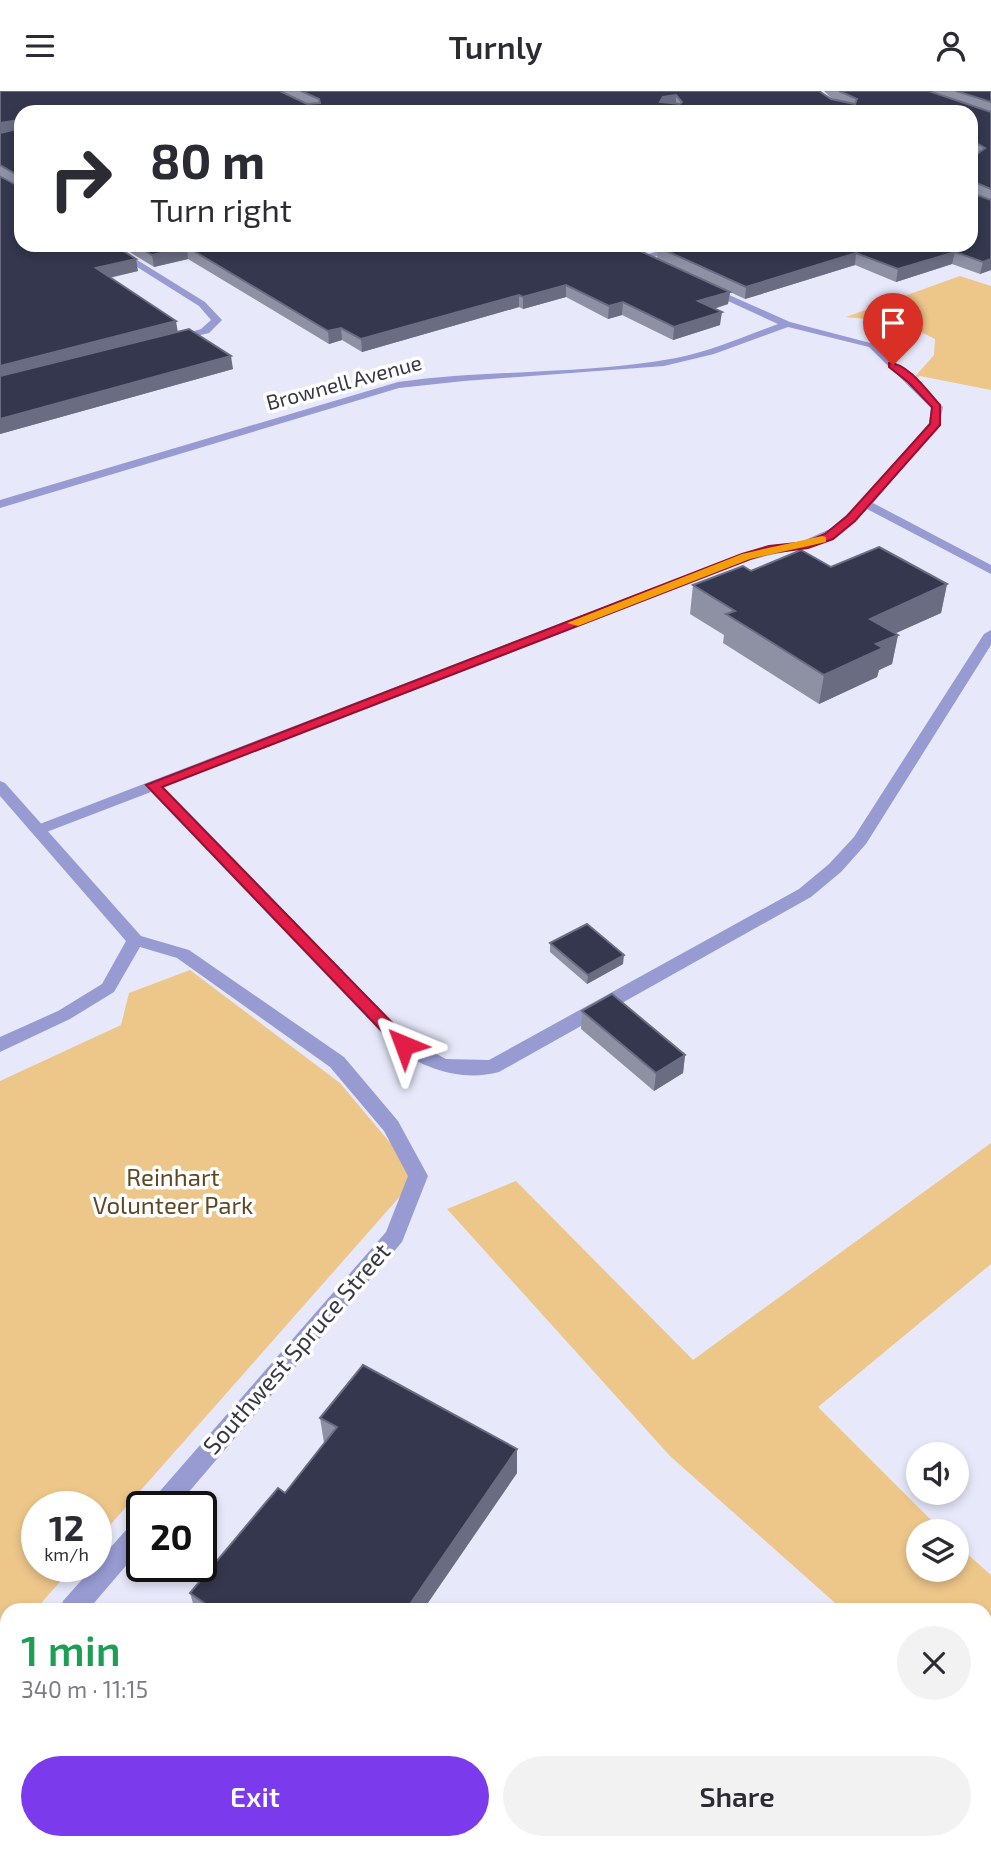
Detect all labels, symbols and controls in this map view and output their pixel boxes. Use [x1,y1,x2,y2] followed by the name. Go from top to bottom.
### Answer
[21,27,59,65] icon: menu
[448,27,543,65] text: Turnly
[932,27,970,65] icon: person
[150,130,265,189] text: 80 m
[35,133,126,224] icon: right
[150,190,292,228] text: Turn right
[863,293,923,365] pin
[874,304,912,342] icon: arrive
[263,349,424,414] street label: Brownell Avenue
[367,1008,441,1082] position arrow
[93,1162,253,1219] park label: Reinhart Volunteer Park
[196,1236,395,1460] street label: Southwest Spruce Street
[906,1442,969,1582] map controls
[906,1442,969,1505] button: sound
[126,1491,217,1582] speed limit sign: 20
[49,1506,84,1548] text: 12
[906,1519,969,1582] button: layers
[44,1543,89,1565] text: km/h
[21,1624,121,1674] text: 1 min
[897,1626,971,1700] button: close
[21,1675,148,1703] text: 340 m · 11:15
[21,1756,489,1836] button: Exit
[503,1756,971,1836] button: Share

